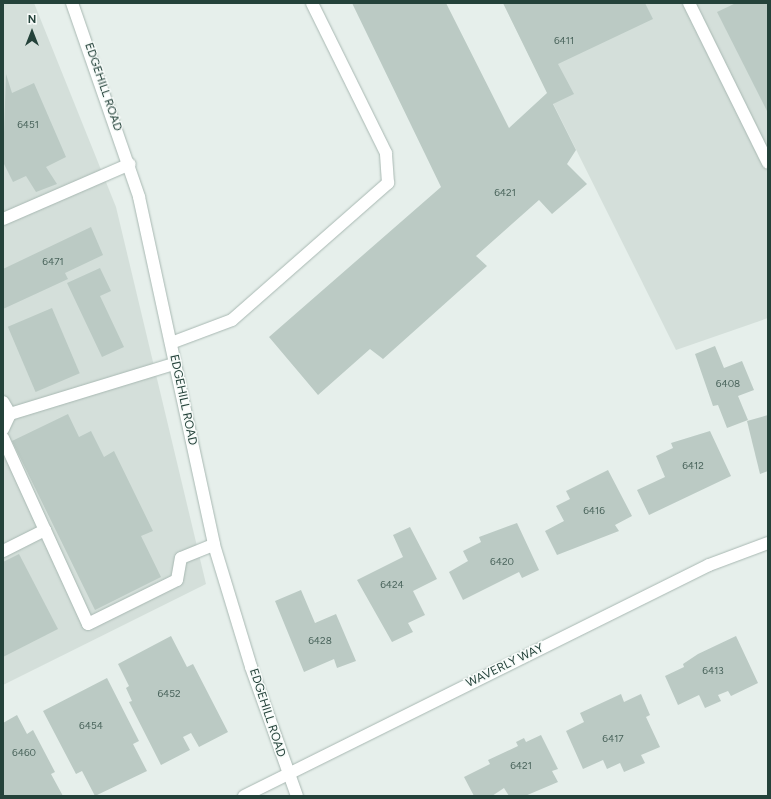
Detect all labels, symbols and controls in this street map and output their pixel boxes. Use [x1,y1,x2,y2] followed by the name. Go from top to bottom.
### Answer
[12,12,52,52] north arrow
[28,13,36,26] text: N
[554,35,574,47] house number: 6411
[81,41,125,133] street label: EDGEHILL ROAD
[17,119,39,131] house number: 6451
[494,187,516,199] house number: 6421
[42,256,64,268] house number: 6471
[166,353,200,447] street label: EDGEHILL ROAD
[716,378,740,390] house number: 6408
[682,460,704,472] house number: 6412
[583,505,605,517] house number: 6416
[490,556,514,568] house number: 6420
[380,579,404,591] house number: 6424
[308,635,332,647] house number: 6428
[464,641,546,691] street label: WAVERLY WAY
[702,665,724,677] house number: 6413
[246,667,288,759] street label: EDGEHILL ROAD
[157,688,181,700] house number: 6452
[79,720,103,732] house number: 6454
[602,733,624,745] house number: 6417
[12,747,36,759] house number: 6460
[510,760,532,772] house number: 6421

